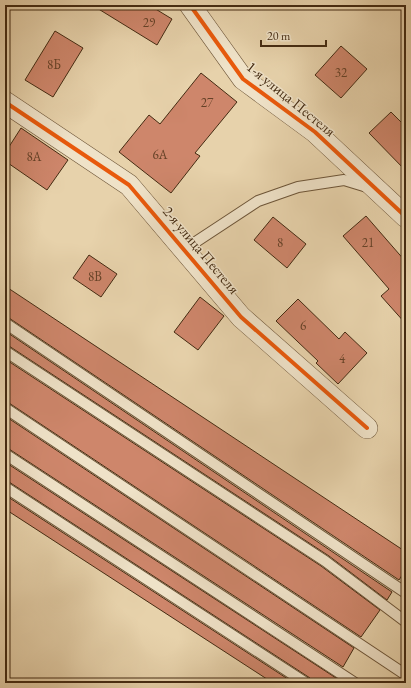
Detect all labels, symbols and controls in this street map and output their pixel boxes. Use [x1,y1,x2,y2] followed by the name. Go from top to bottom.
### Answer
[143,14,156,31] house number: 29
[261,22,326,48] scale bar
[267,28,291,44] text: 20 m
[47,56,61,73] house number: 8Б
[243,57,340,141] street label: 1-я улица Пестеля
[335,64,348,81] house number: 32
[201,94,214,111] house number: 27
[152,146,169,163] house number: 6А
[26,148,43,165] house number: 8А
[159,202,244,298] street label: 2-я улица Пестеля
[277,234,283,251] house number: 8
[362,234,374,251] house number: 21
[88,268,102,285] house number: 8В
[300,317,306,334] house number: 6
[339,350,346,367] house number: 4

